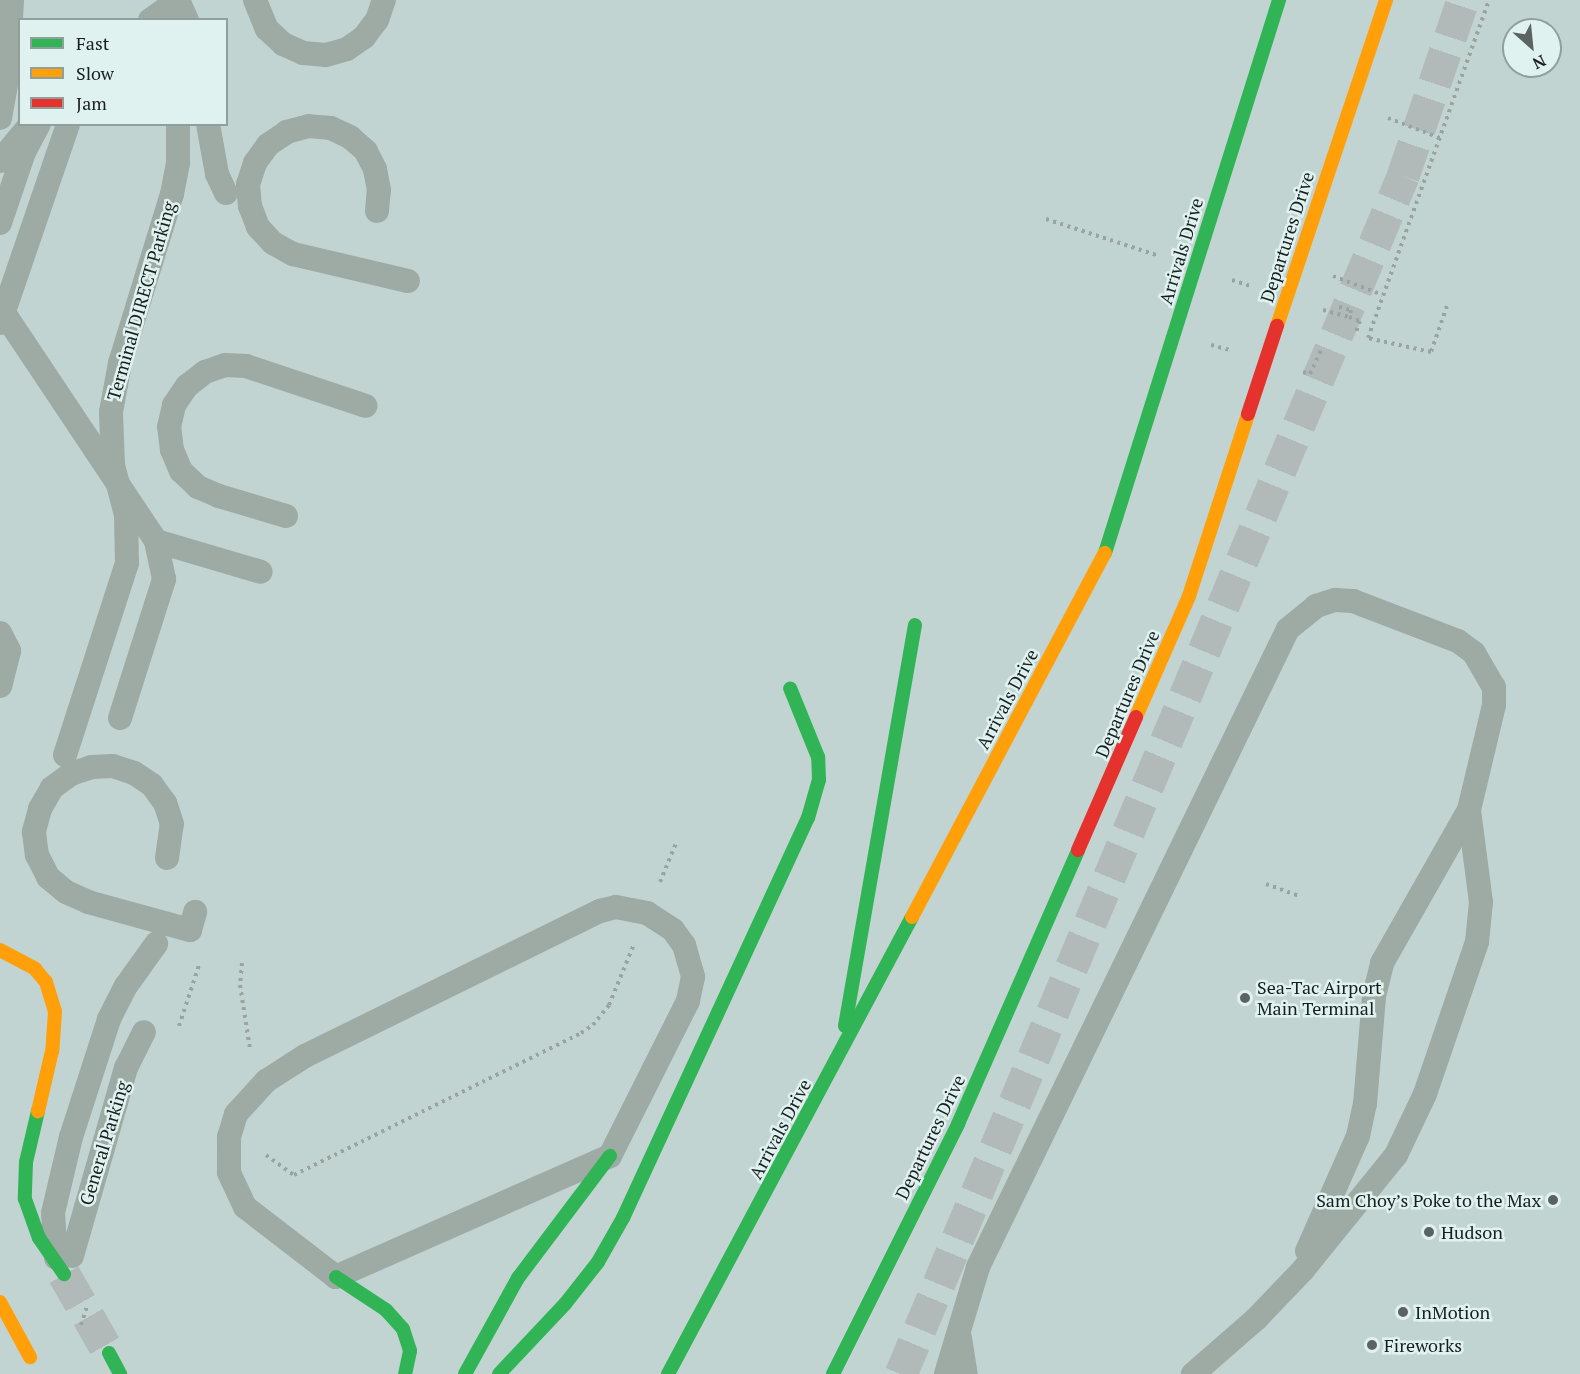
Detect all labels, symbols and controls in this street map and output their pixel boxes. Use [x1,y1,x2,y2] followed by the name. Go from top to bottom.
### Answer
[18,18,228,126] legend
[1502,18,1562,78] north arrow
[76,31,109,55] text: Fast
[1529,50,1550,75] text: N
[76,61,114,85] text: Slow
[76,91,107,115] text: Jam
[1256,169,1318,305] street label: Departures Drive
[1155,195,1207,307] street label: Arrivals Drive
[102,199,180,403] street label: Terminal DIRECT Parking
[1090,627,1164,761] street label: Departures Drive
[972,645,1042,753] street label: Arrivals Drive
[1257,977,1382,1020] place label: Sea-Tac Airport Main Terminal
[1238,991,1252,1005] marker: Sea-Tac Airport Main Terminal
[890,1071,970,1203] street label: Departures Drive
[745,1075,815,1183] street label: Arrivals Drive
[75,1078,133,1208] street label: General Parking
[1316,1189,1541,1211] place label: Sam Choy’s Poke to the Max
[1546,1193,1560,1207] marker: Sam Choy’s Poke to the Max
[1441,1221,1503,1243] place label: Hudson
[1422,1225,1436,1239] marker: Hudson
[1415,1301,1490,1323] place label: InMotion
[1396,1305,1410,1319] marker: InMotion
[1384,1334,1462,1356] place label: Fireworks
[1365,1338,1379,1352] marker: Fireworks

